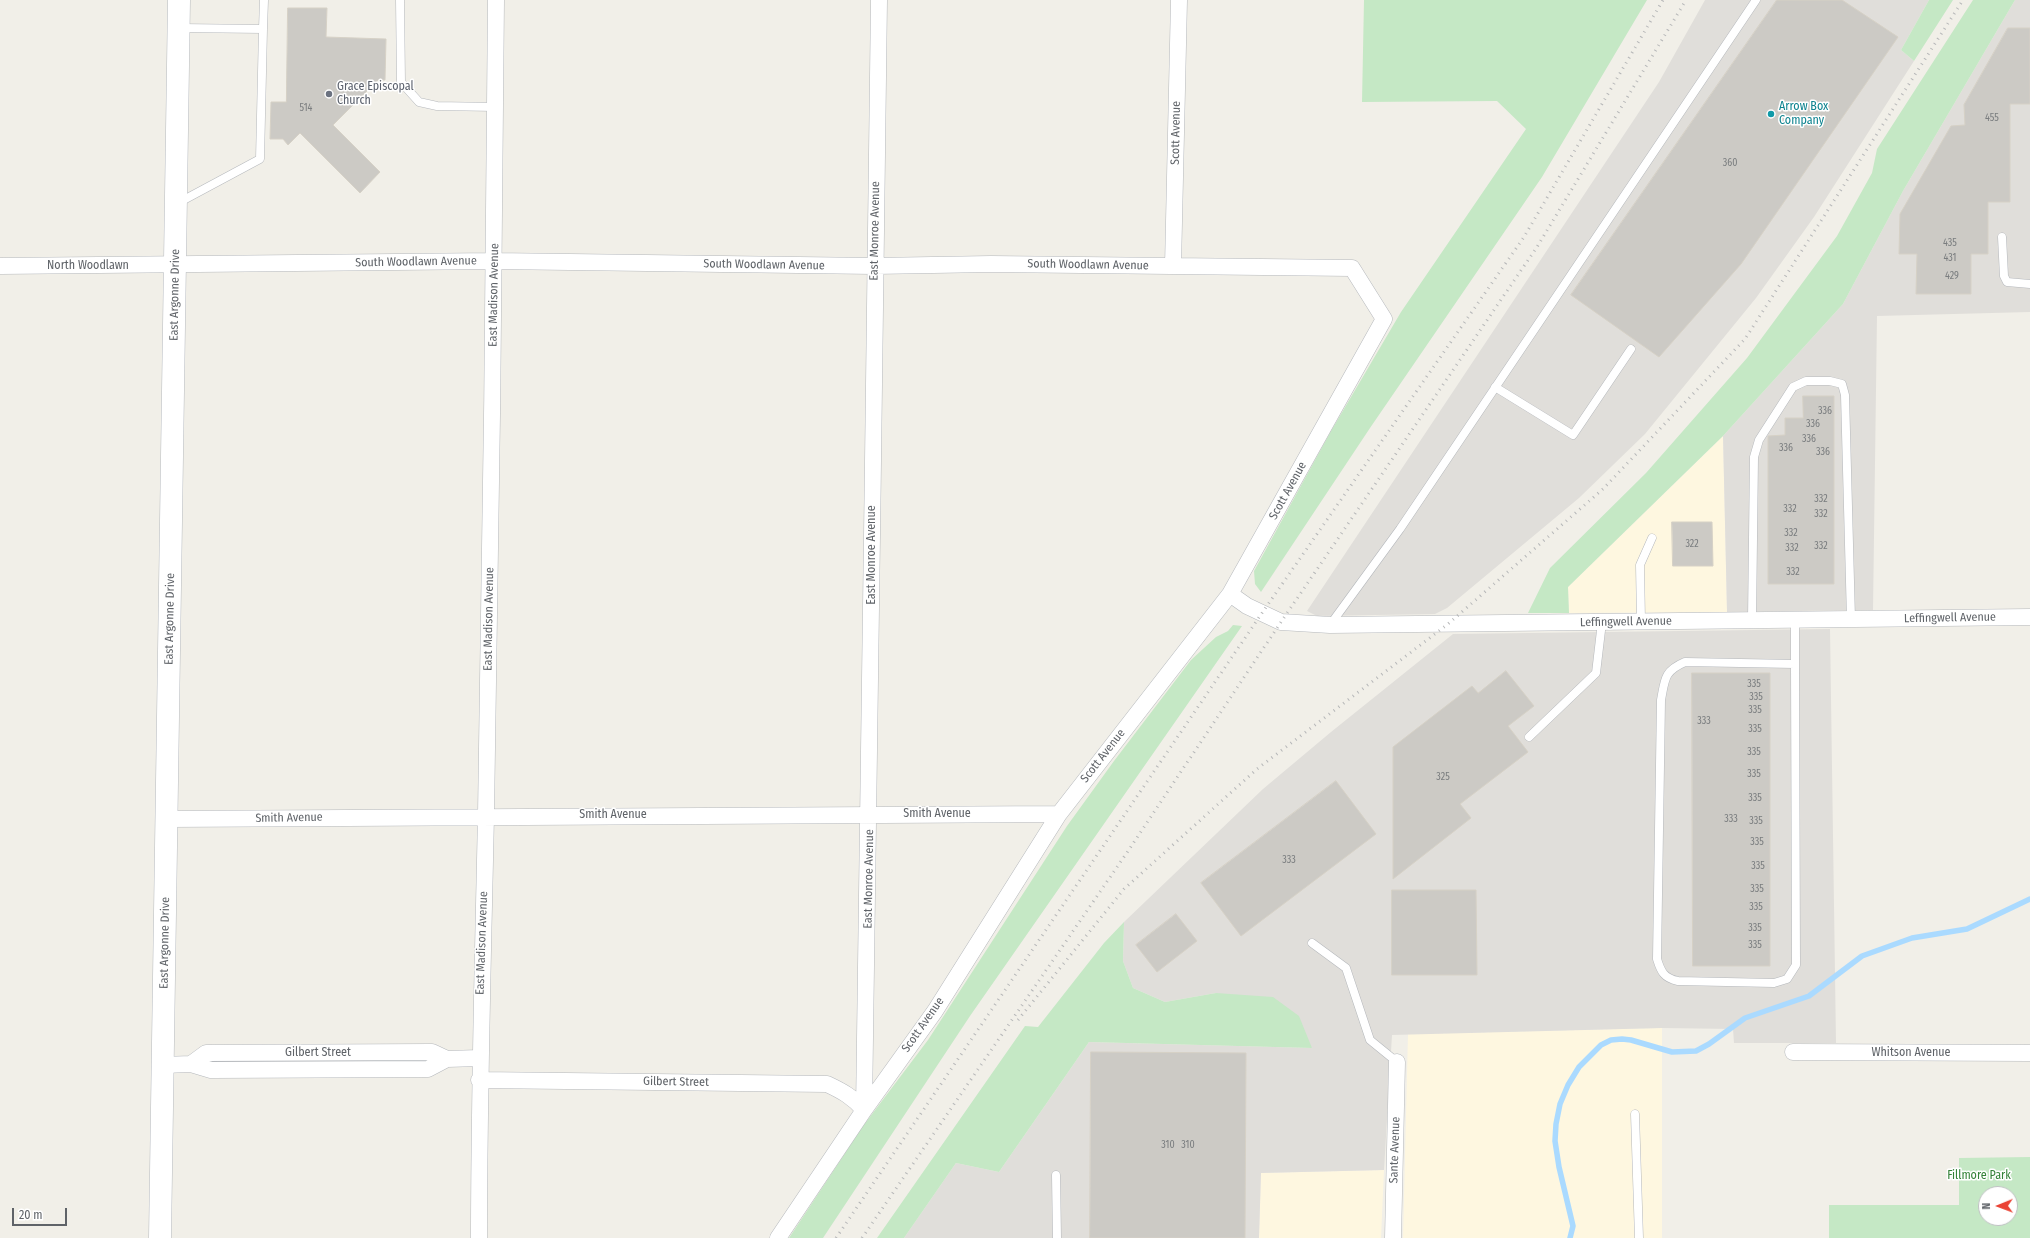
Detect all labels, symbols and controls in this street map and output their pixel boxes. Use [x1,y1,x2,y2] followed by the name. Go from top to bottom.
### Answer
[337,80,414,108] place label: Grace Episcopal Church
[324,89,334,99] marker: Grace Episcopal Church
[1779,100,1828,128] place label: Arrow Box Company
[1168,101,1184,165] street label: Scott Avenue
[300,102,312,114] house number: 514
[1766,109,1776,119] marker: Arrow Box Company
[1985,112,1999,124] house number: 455
[1723,157,1737,169] house number: 360
[867,181,883,281] street label: East Monroe Avenue
[1943,237,1957,249] house number: 435
[486,243,502,347] street label: East Madison Avenue
[167,249,183,341] street label: East Argonne Drive
[1944,252,1956,264] house number: 431
[355,254,477,270] street label: South Woodlawn Avenue
[703,257,825,273] street label: South Woodlawn Avenue
[1027,257,1149,273] street label: South Woodlawn Avenue
[47,259,129,273] street label: North Woodlawn
[1945,270,1959,282] house number: 429
[1818,405,1832,417] house number: 336
[1806,418,1820,430] house number: 336
[1802,433,1816,445] house number: 336
[1779,442,1793,454] house number: 336
[1816,446,1830,458] house number: 336
[1266,460,1310,522] street label: Scott Avenue
[1814,493,1828,505] house number: 332
[1783,503,1797,515] house number: 332
[865,505,879,605] street label: East Monroe Avenue
[1814,508,1828,520] house number: 332
[1784,527,1798,539] house number: 332
[1685,538,1699,550] house number: 322
[1814,540,1828,552] house number: 332
[1785,542,1799,554] house number: 332
[1786,566,1800,578] house number: 332
[481,567,497,671] street label: East Madison Avenue
[162,573,178,665] street label: East Argonne Drive
[1904,610,1996,626] street label: Leffingwell Avenue
[1580,614,1672,630] street label: Leffingwell Avenue
[1747,678,1761,690] house number: 335
[1749,691,1763,703] house number: 335
[1748,704,1762,716] house number: 335
[1697,715,1711,727] house number: 333
[1748,723,1762,735] house number: 335
[1078,726,1128,786] street label: Scott Avenue
[1747,746,1761,758] house number: 335
[1747,768,1761,780] house number: 335
[1436,771,1450,783] house number: 325
[1748,792,1762,804] house number: 335
[903,807,971,821] street label: Smith Avenue
[579,808,647,822] street label: Smith Avenue
[255,810,323,826] street label: Smith Avenue
[1724,813,1738,825] house number: 333
[1749,815,1763,827] house number: 335
[861,829,877,929] street label: East Monroe Avenue
[1750,836,1764,848] house number: 335
[1282,854,1296,866] house number: 333
[1751,860,1765,872] house number: 335
[1750,883,1764,895] house number: 335
[473,891,491,995] street label: East Madison Avenue
[157,897,173,989] street label: East Argonne Drive
[1749,901,1763,913] house number: 335
[1748,922,1762,934] house number: 335
[1748,939,1762,951] house number: 335
[899,995,947,1055] street label: Scott Avenue
[285,1046,351,1060] street label: Gilbert Street
[1872,1046,1950,1060] street label: Whitson Avenue
[643,1074,709,1090] street label: Gilbert Street
[1387,1116,1403,1184] street label: Sante Avenue
[1161,1139,1175,1151] house number: 310
[1181,1139,1195,1151] house number: 310
[1947,1169,2011,1183] park label: Fillmore Park
[1978,1186,2018,1226] north arrow
[14,1200,69,1226] scale bar
[1980,1203,1993,1210] text: N
[19,1208,43,1222] text: 20 m

